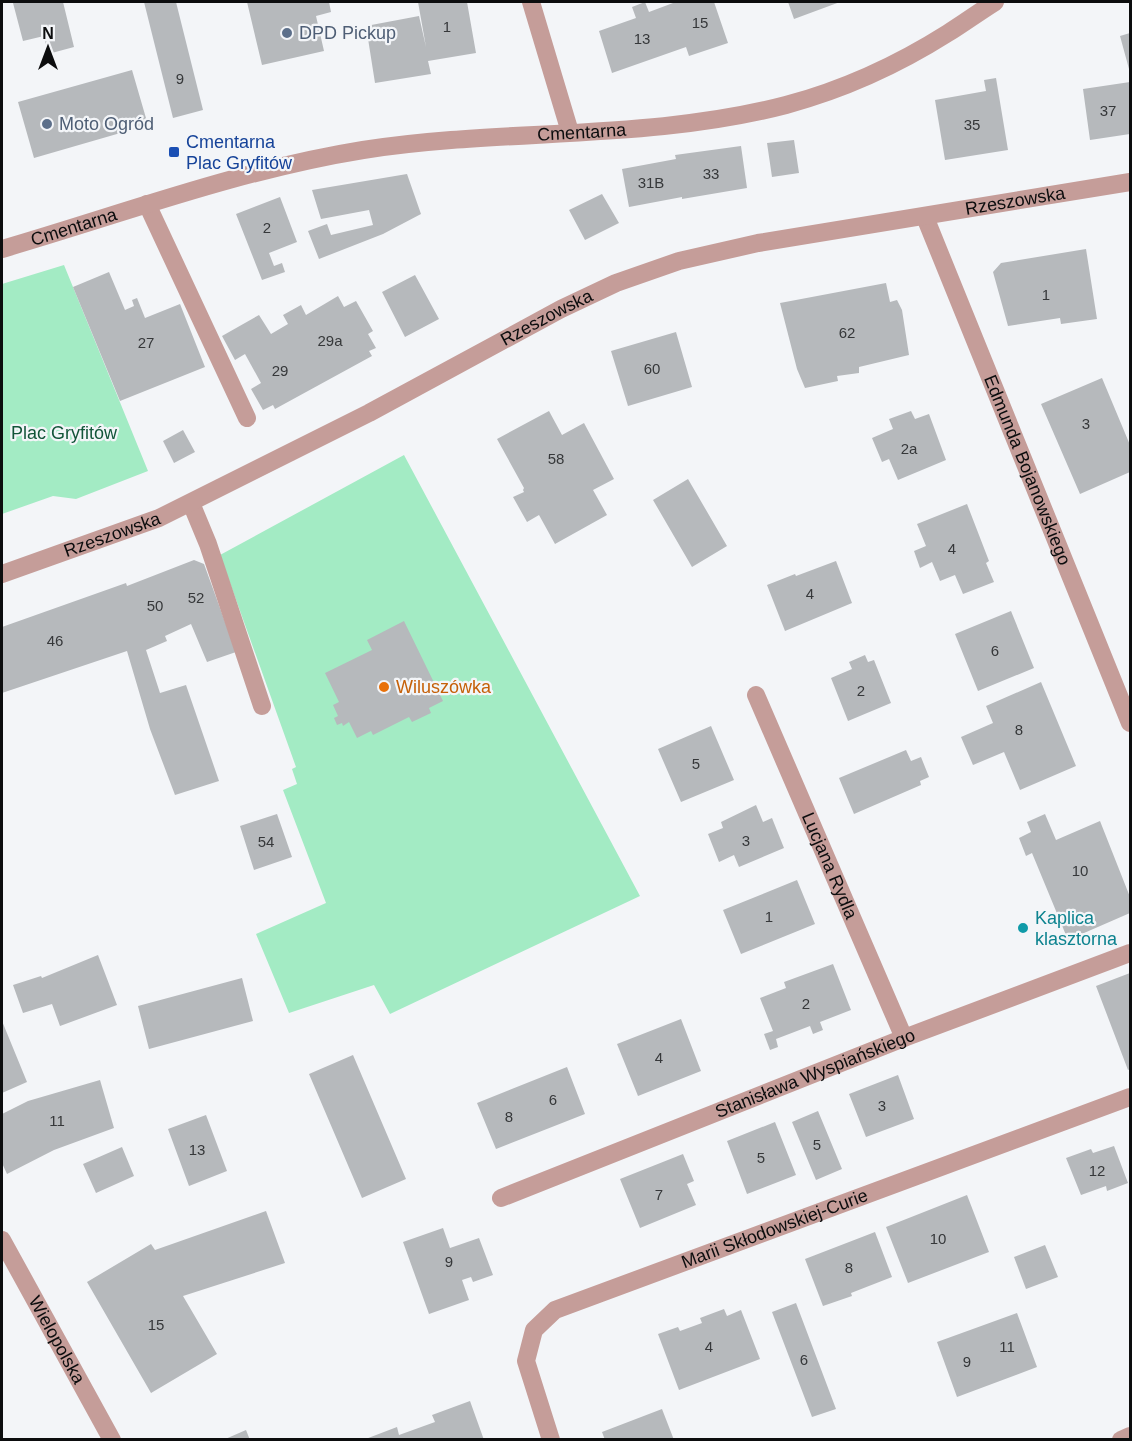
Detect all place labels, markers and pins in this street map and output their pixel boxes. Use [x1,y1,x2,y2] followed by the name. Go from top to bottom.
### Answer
[299,23,396,43] place label: DPD Pickup
[280,26,294,40] marker: DPD Pickup
[59,114,154,134] place label: Moto Ogród
[40,117,54,131] marker: Moto Ogród
[186,132,293,173] place label: Cmentarna Plac Gryfitów
[167,145,181,159] marker: Cmentarna Plac Gryfitów
[396,677,492,697] place label: Wiluszówka
[377,680,391,694] marker: Wiluszówka
[1035,908,1118,949] place label: Kaplica klasztorna
[1016,921,1030,935] marker: Kaplica klasztorna

